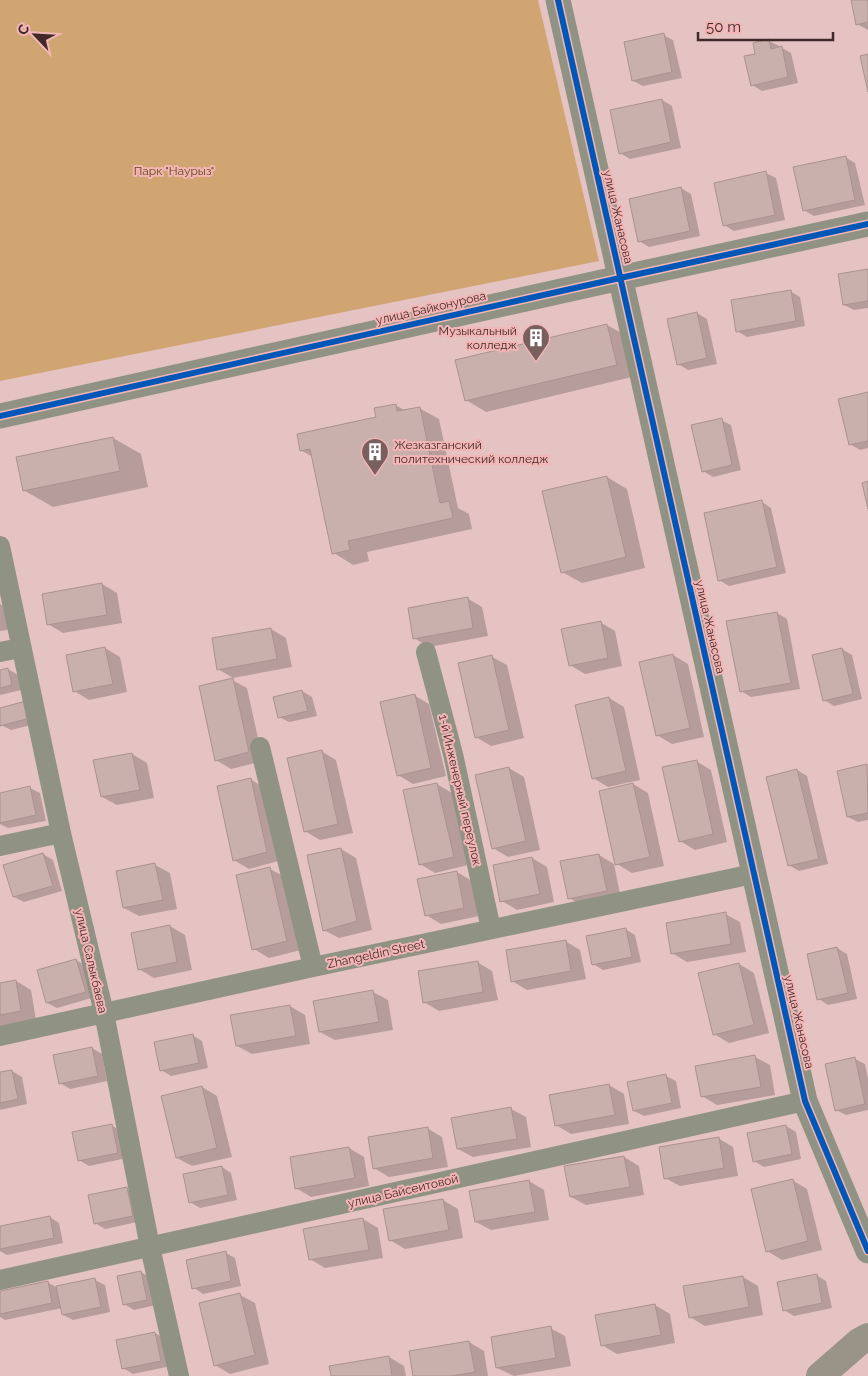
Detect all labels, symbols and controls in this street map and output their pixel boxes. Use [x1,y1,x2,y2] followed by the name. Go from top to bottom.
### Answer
[10,10,60,60] north arrow
[698,10,833,42] scale bar
[706,18,741,36] text: 50 m
[14,21,33,37] text: С
[134,164,214,178] park label: Парк "Наурыз"
[600,169,636,265] street label: улица Жанасова
[375,289,487,327] street label: улица Байконурова
[521,323,551,362] building icon: Музыкальный колледж
[439,324,518,352] place label: Музыкальный колледж
[360,437,390,476] building icon: Жезказганский политехнический колледж
[394,438,549,466] place label: Жезказганский политехнический колледж
[692,579,728,675] street label: улица Жанасова
[436,713,484,867] street label: 1-й Инженерный переулок
[72,907,110,1015] street label: улица Салыкбаева
[326,937,426,971] street label: Zhangeldin Street
[781,974,817,1070] street label: улица Жанасова
[346,1171,460,1211] street label: улица Байсеитовой

